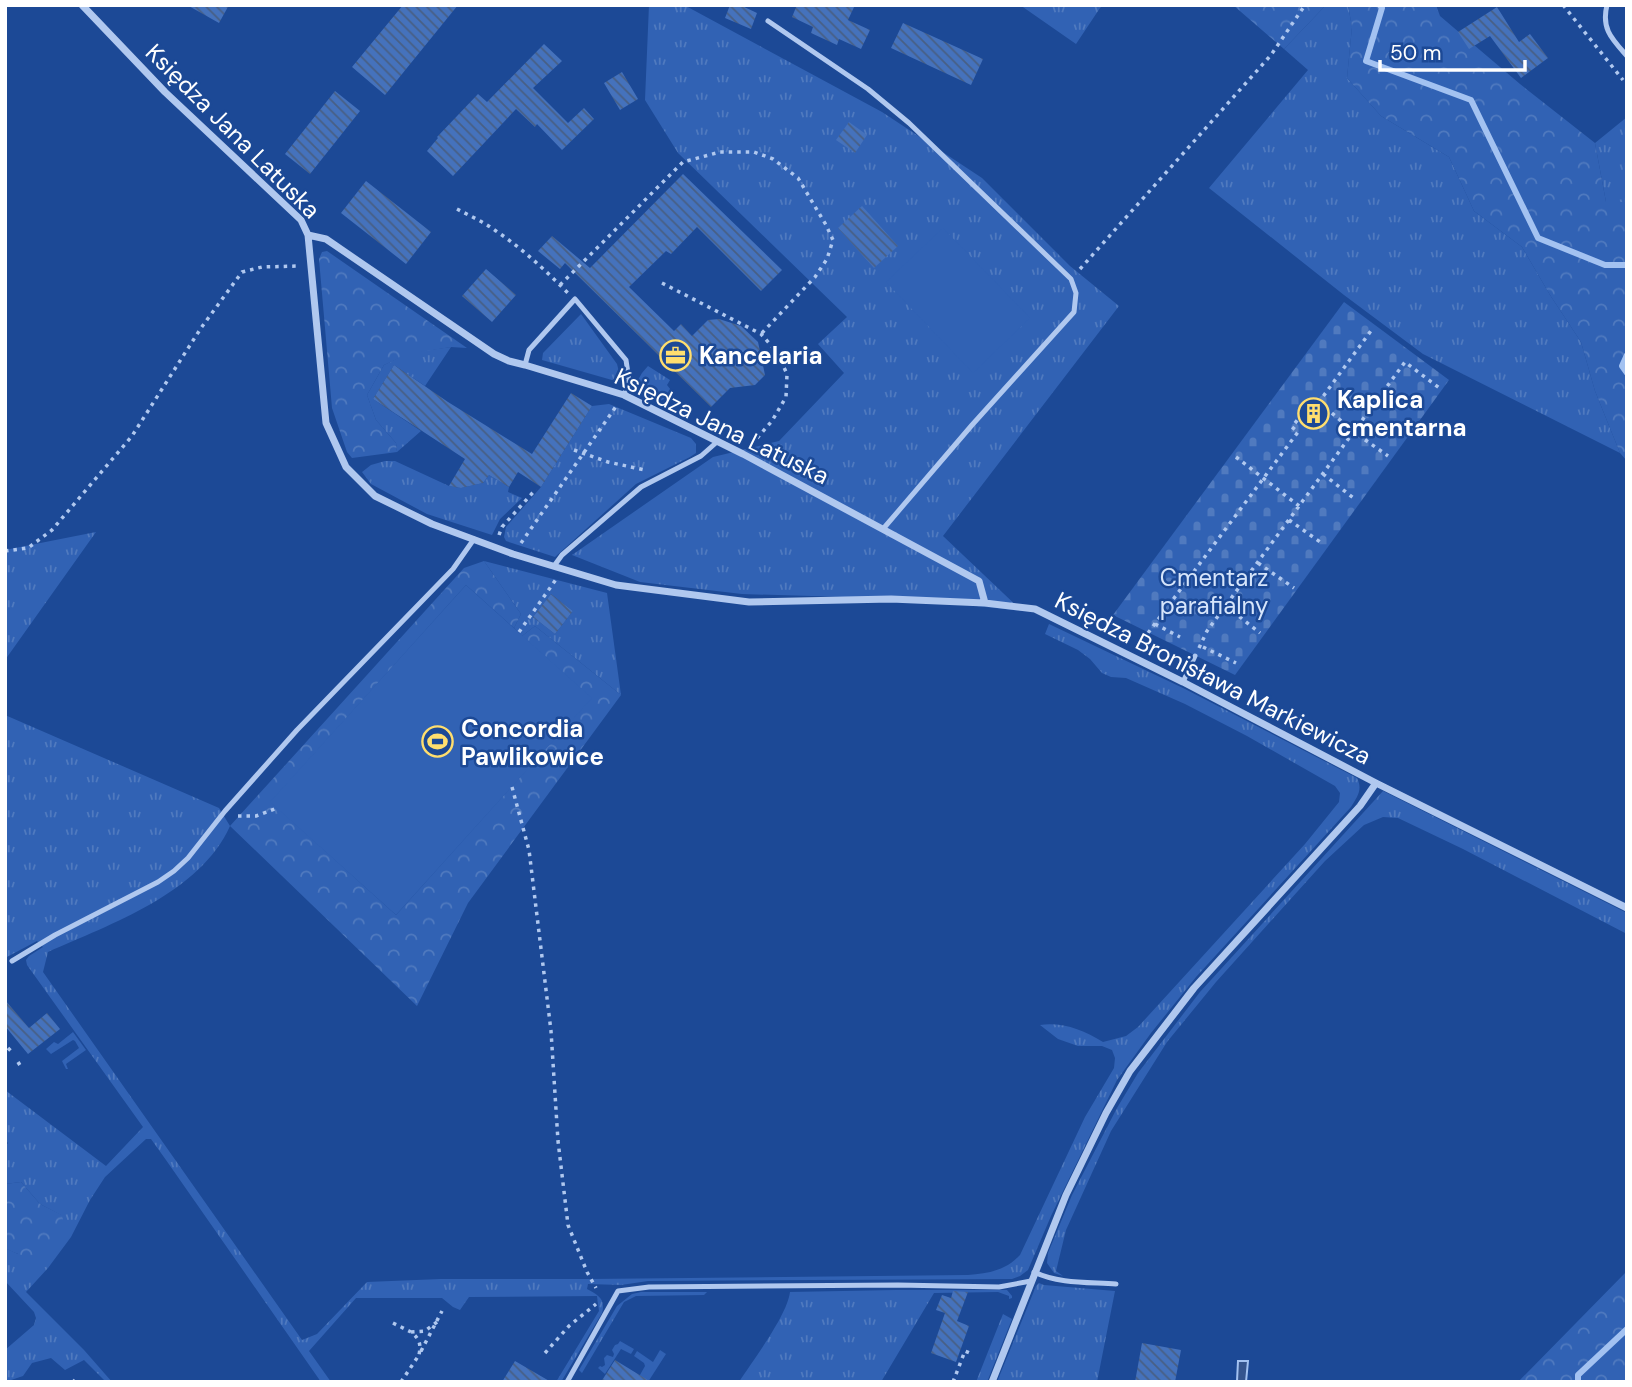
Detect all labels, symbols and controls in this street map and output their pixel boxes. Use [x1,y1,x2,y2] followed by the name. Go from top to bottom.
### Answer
[1380,28,1525,72] scale bar
[139,37,327,225] street label: Księdza Jana Latuska
[1390,39,1441,67] text: 50 m
[659,338,693,372] office icon: Kancelaria
[699,340,823,371] place label: Kancelaria
[610,361,834,491] street label: Księdza Jana Latuska
[1337,384,1467,443] place label: Kaplica cmentarna
[1297,396,1331,430] building icon: Kaplica cmentarna
[1160,562,1268,621] park label: Cmentarz parafialny
[1050,585,1376,771] street label: Księdza Bronisława Markiewicza
[461,713,604,772] place label: Concordia Pawlikowice
[421,725,455,759] sports icon: Concordia Pawlikowice

